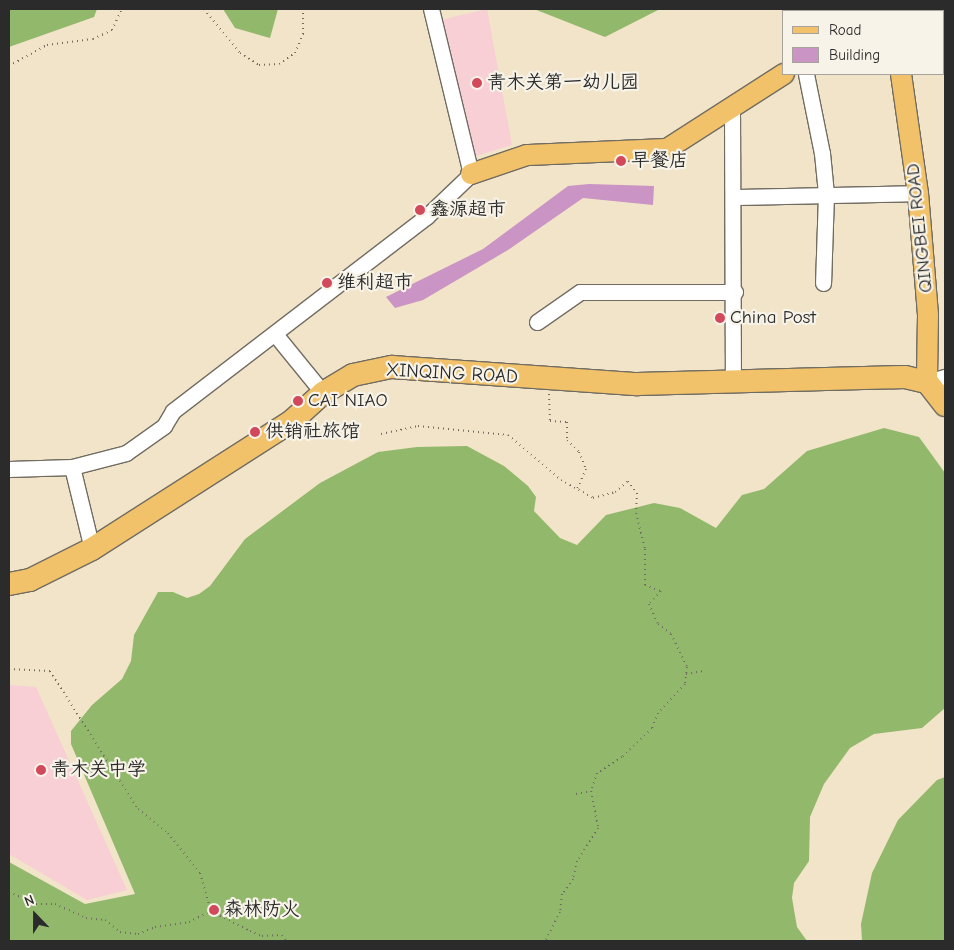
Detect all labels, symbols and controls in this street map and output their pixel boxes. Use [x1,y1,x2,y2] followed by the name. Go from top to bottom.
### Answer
[782,10,944,75] legend
[829,21,861,39] text: Road
[829,46,880,64] text: Building
[487,72,639,94] place label: 青木关第一幼儿园
[471,77,483,89] marker: 青木关第一幼儿园
[631,150,688,172] place label: 早餐店
[615,155,627,167] marker: 早餐店
[902,162,938,294] street label: QINGBEI ROAD
[430,199,506,221] place label: 鑫源超市
[414,204,426,216] marker: 鑫源超市
[337,272,413,294] place label: 维利超市
[321,277,333,289] marker: 维利超市
[730,307,816,329] place label: China Post
[714,312,726,324] marker: China Post
[385,359,519,389] street label: XINQING ROAD
[308,390,388,412] place label: CAI NIAO
[292,395,304,407] marker: CAI NIAO
[265,421,360,443] place label: 供销社旅馆
[249,426,261,438] marker: 供销社旅馆
[51,759,146,781] place label: 青木关中学
[35,764,47,776] marker: 青木关中学
[10,890,60,940] north arrow
[22,891,37,910] text: N
[224,899,300,921] place label: 森林防火
[208,904,220,916] marker: 森林防火

